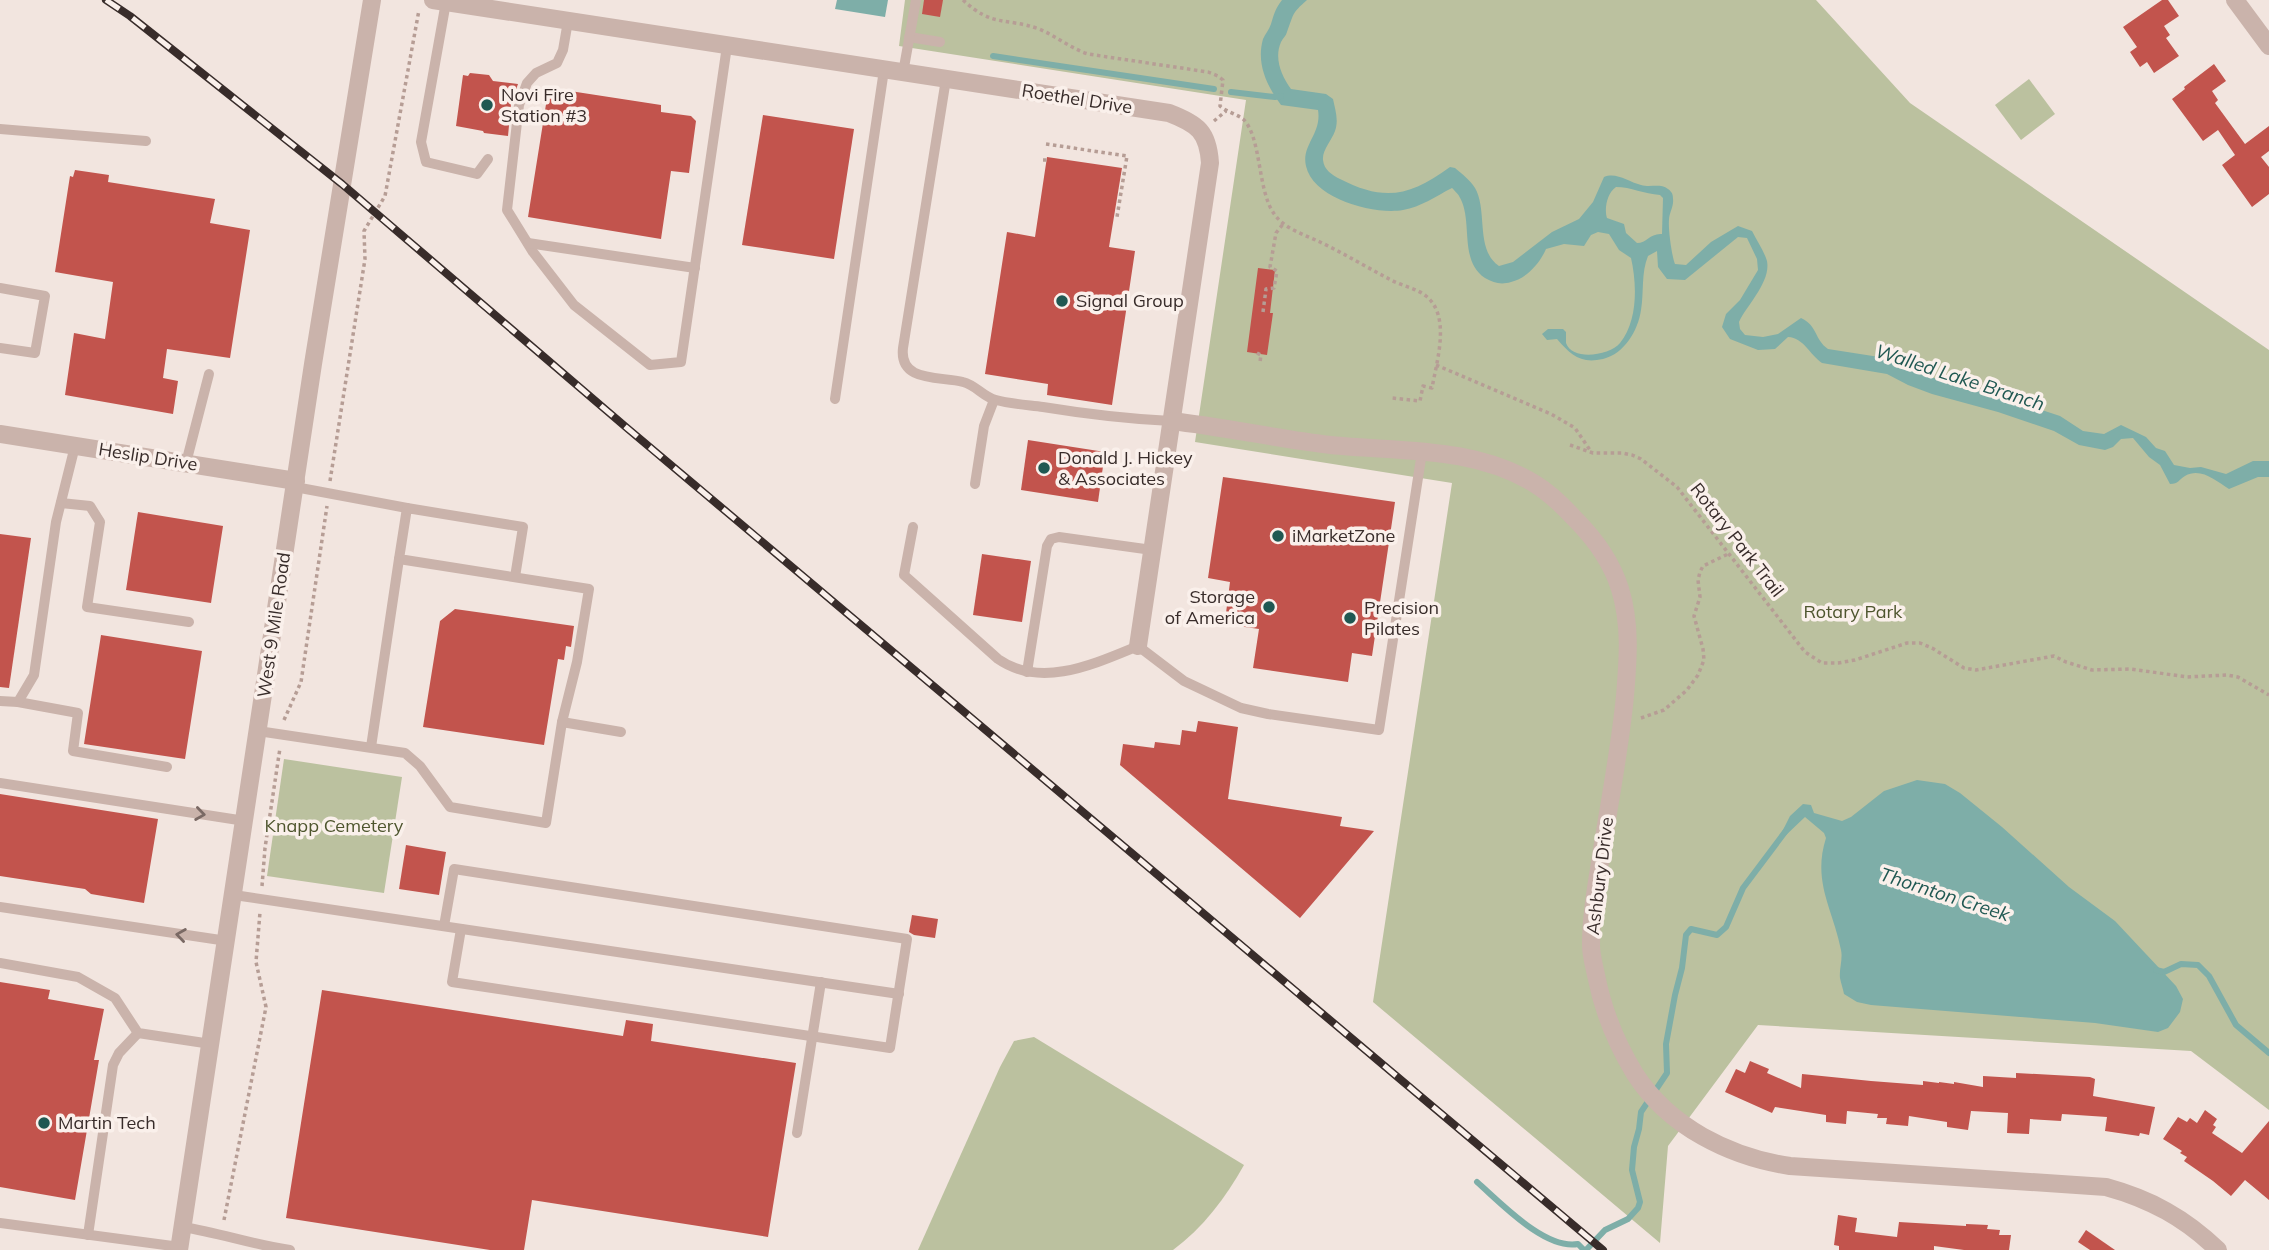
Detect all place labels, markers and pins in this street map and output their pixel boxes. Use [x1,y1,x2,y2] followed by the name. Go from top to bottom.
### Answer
[501,83,587,127] place label: Novi Fire Station #3
[479,97,495,113] marker: Novi Fire Station #3
[1076,289,1184,312] place label: Signal Group
[1054,293,1070,309] marker: Signal Group
[1058,446,1193,490] place label: Donald J. Hickey & Associates
[1036,460,1052,476] marker: Donald J. Hickey & Associates
[1292,524,1395,547] place label: iMarketZone
[1270,528,1286,544] marker: iMarketZone
[1165,585,1255,629] place label: Storage of America
[1364,596,1439,640] place label: Precision Pilates
[1261,599,1277,615] marker: Storage of America
[1342,610,1358,626] marker: Precision Pilates
[58,1111,156,1134] place label: Martin Tech
[36,1115,52,1131] marker: Martin Tech

